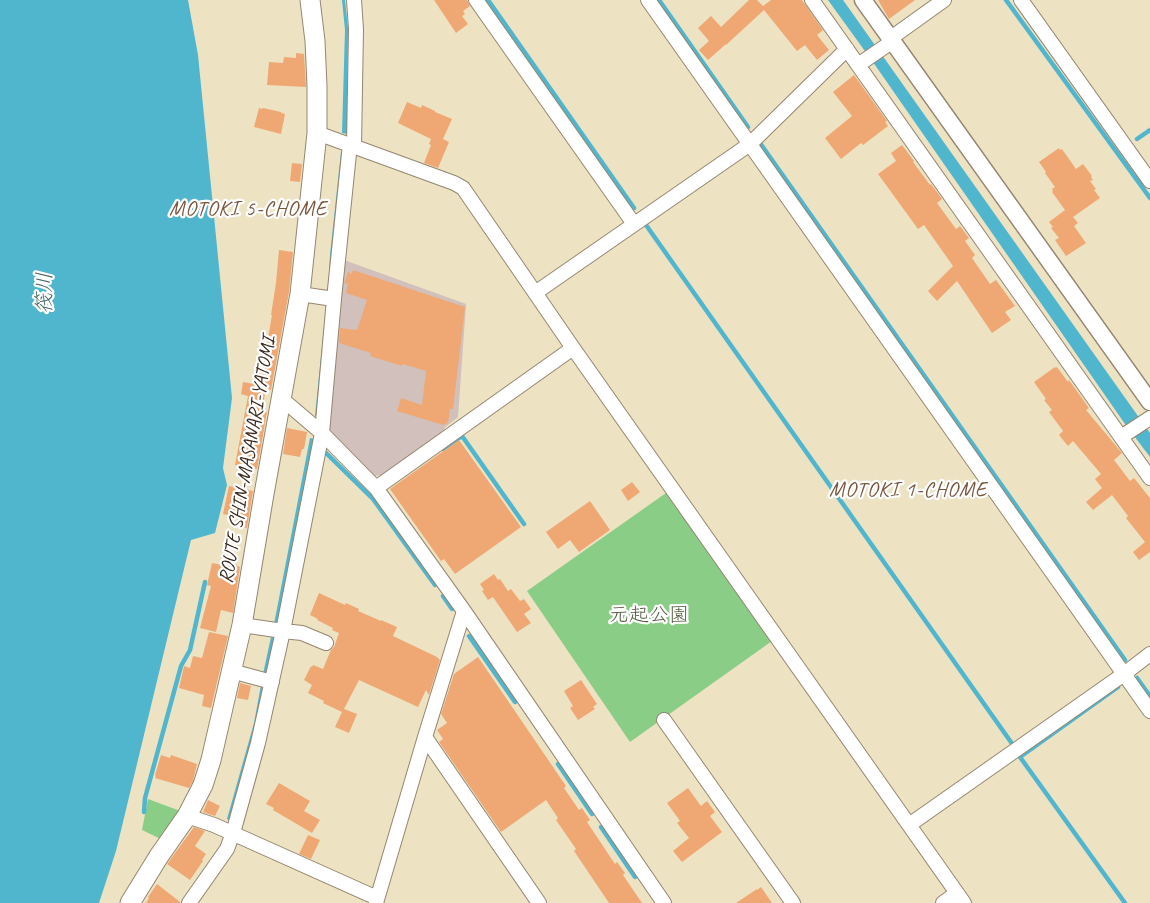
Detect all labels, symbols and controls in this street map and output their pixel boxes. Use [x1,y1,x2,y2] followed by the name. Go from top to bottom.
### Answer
[168,196,328,222] district label: MOTOKI 5-CHOME
[32,272,58,314] water label: 筏川
[214,335,282,585] street label: ROUTE SHIN-MASANARI-YATOMI
[828,477,988,503] district label: MOTOKI 1-CHOME
[609,604,689,628] park label: 元起公園

